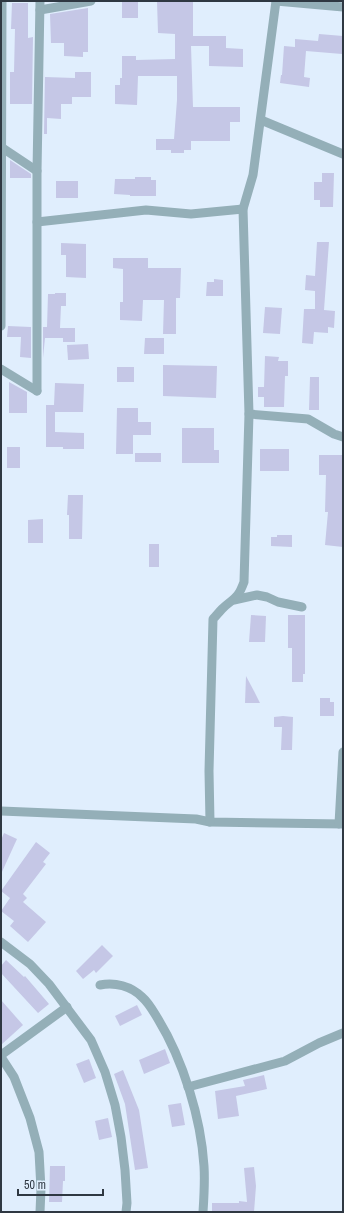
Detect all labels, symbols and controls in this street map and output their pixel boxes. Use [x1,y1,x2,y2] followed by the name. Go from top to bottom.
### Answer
[18,1171,103,1197] scale bar
[24,1177,46,1193] text: 50 m

